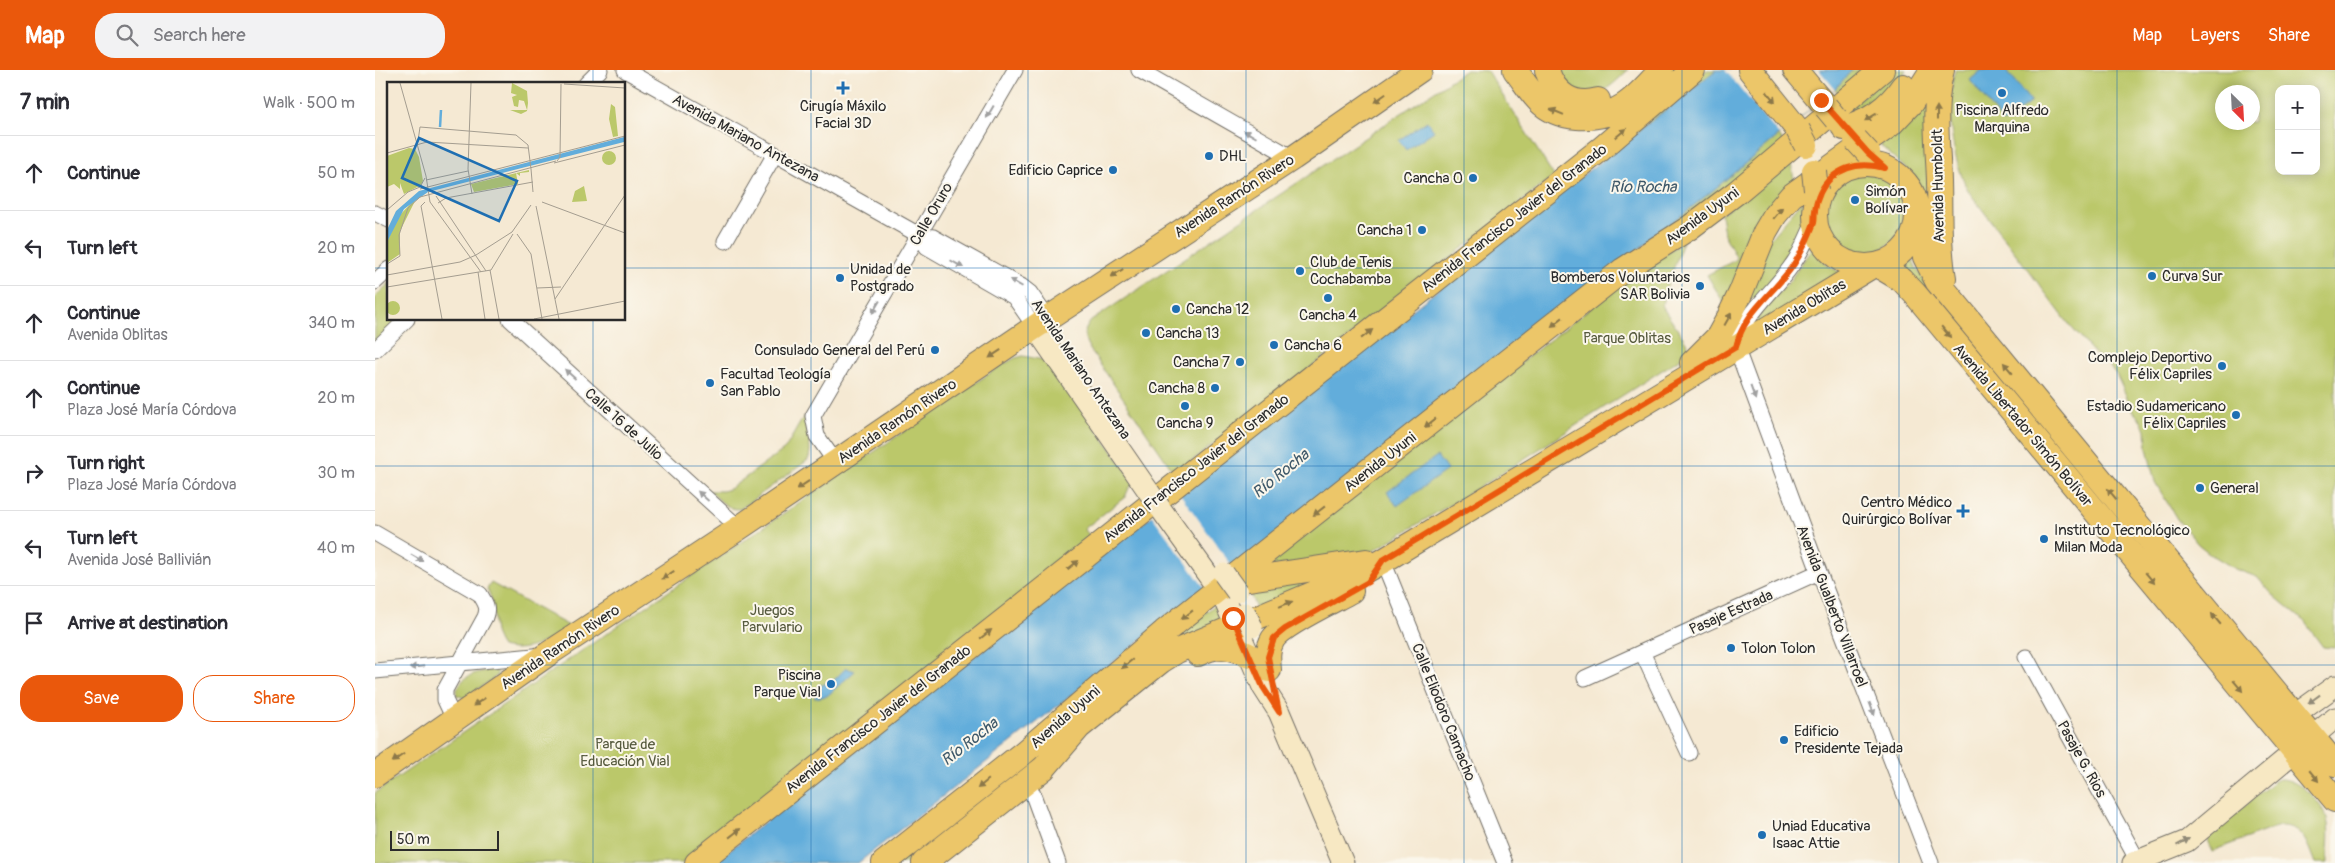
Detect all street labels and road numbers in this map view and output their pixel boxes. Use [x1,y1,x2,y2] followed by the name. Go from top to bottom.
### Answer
[669,90,823,187] street label: Avenida Mariano Antezana
[1928,128,1949,243] street label: Avenida Humboldt
[1418,140,1611,297] street label: Avenida Francisco Javier del Granado
[1171,150,1298,242] street label: Avenida Ramón Rivero
[906,179,957,249] street label: Calle Oruro
[1662,183,1743,250] street label: Avenida Uyuni
[1759,275,1850,340] street label: Avenida Oblitas
[1027,296,1135,443] street label: Avenida Mariano Antezana
[1949,340,2097,511] street label: Avenida Libertador Simón Bolívar
[834,375,960,468] street label: Avenida Ramón Rivero
[581,384,667,465] street label: Calle 16 de Julio
[1100,390,1293,547] street label: Avenida Francisco Javier del Granado
[1340,428,1420,496] street label: Avenida Uyuni
[1792,522,1871,690] street label: Avenida Gualberto Villarroel
[1686,586,1776,639] street label: Pasaje Estrada
[497,601,623,694] street label: Avenida Ramón Rivero
[782,641,975,798] street label: Avenida Francisco Javier del Granado
[1407,641,1480,784] street label: Calle Eliodoro Camacho
[1026,682,1104,753] street label: Avenida Uyuni
[2053,717,2111,801] street label: Pasaje G. Rios

